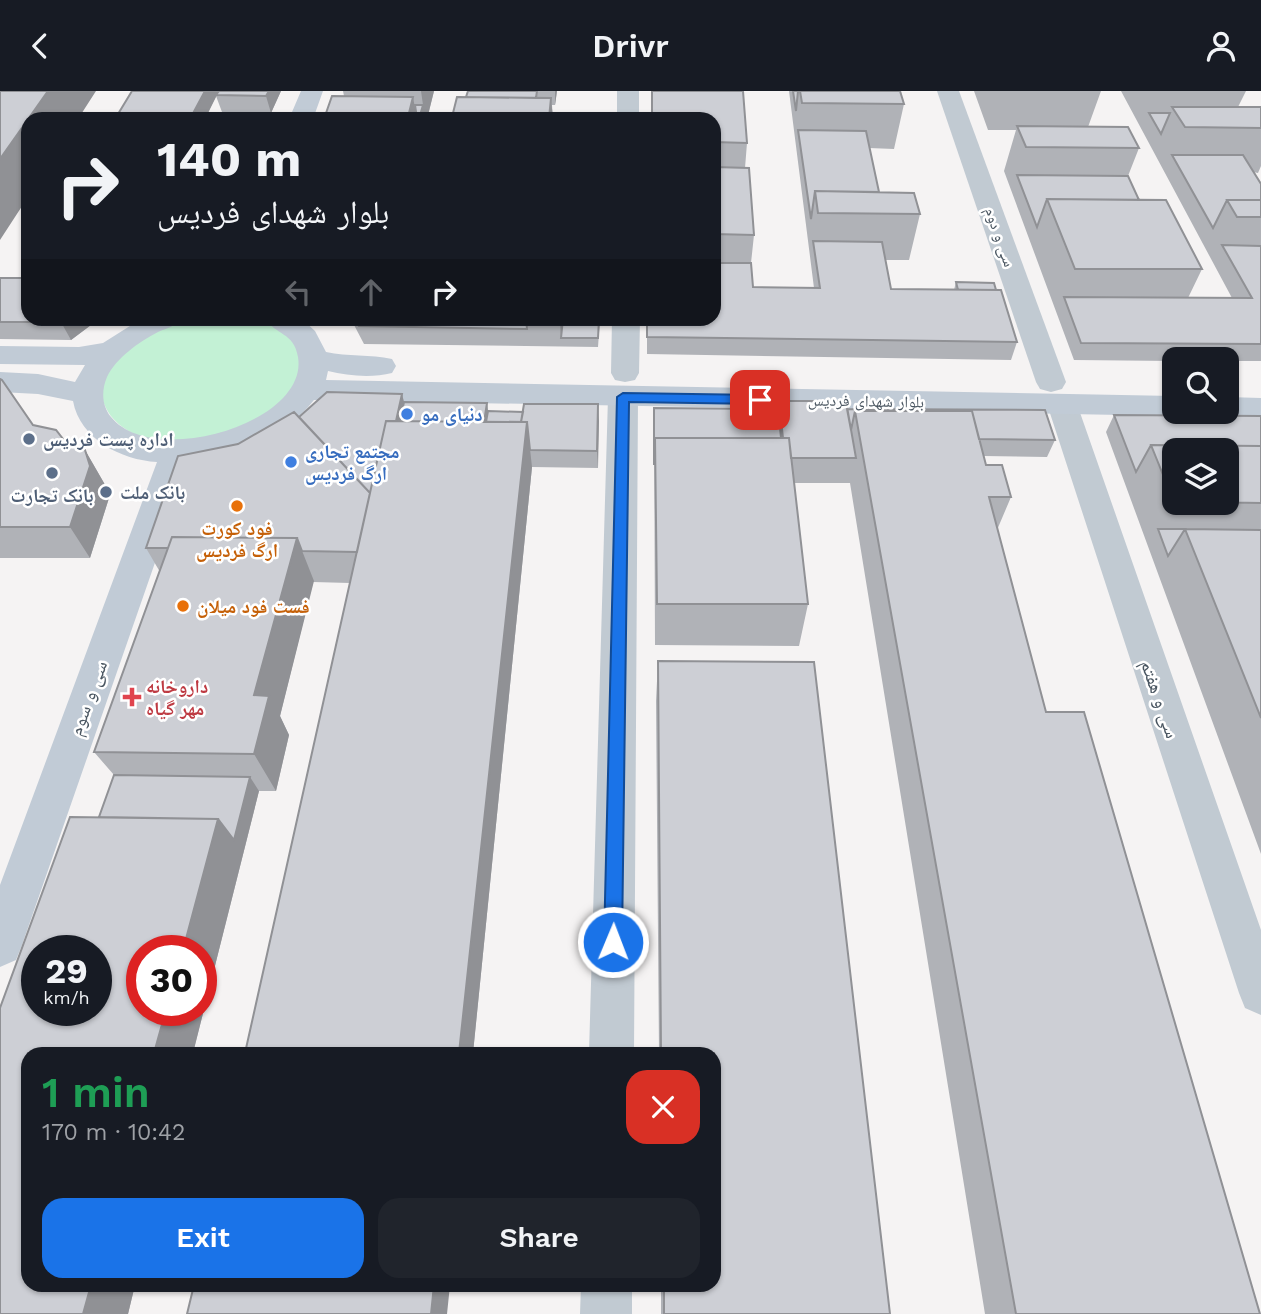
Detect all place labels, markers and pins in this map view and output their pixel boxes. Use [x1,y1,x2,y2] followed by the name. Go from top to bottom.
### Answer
[730,370,790,430] pin
[421,403,483,426] place label: دنیای مو
[399,406,415,422] marker: دنیای مو
[43,428,174,451] place label: اداره پست فردیس
[21,431,37,447] marker: اداره پست فردیس
[305,440,399,485] place label: مجتمع تجاری ارگ فردیس
[283,454,299,470] marker: مجتمع تجاری ارگ فردیس
[44,465,60,481] marker: بانک تجارت
[120,481,185,504] place label: بانک ملت
[11,484,93,507] place label: بانک تجارت
[98,484,114,500] marker: بانک ملت
[229,498,245,514] marker: فود کورت ارگ فردیس
[196,517,278,562] place label: فود کورت ارگ فردیس
[197,595,310,618] place label: فست فود میلان
[175,598,191,614] marker: فست فود میلان
[146,675,208,720] place label: داروخانه مهر گیاه
[124,689,140,705] marker: داروخانه مهر گیاه

